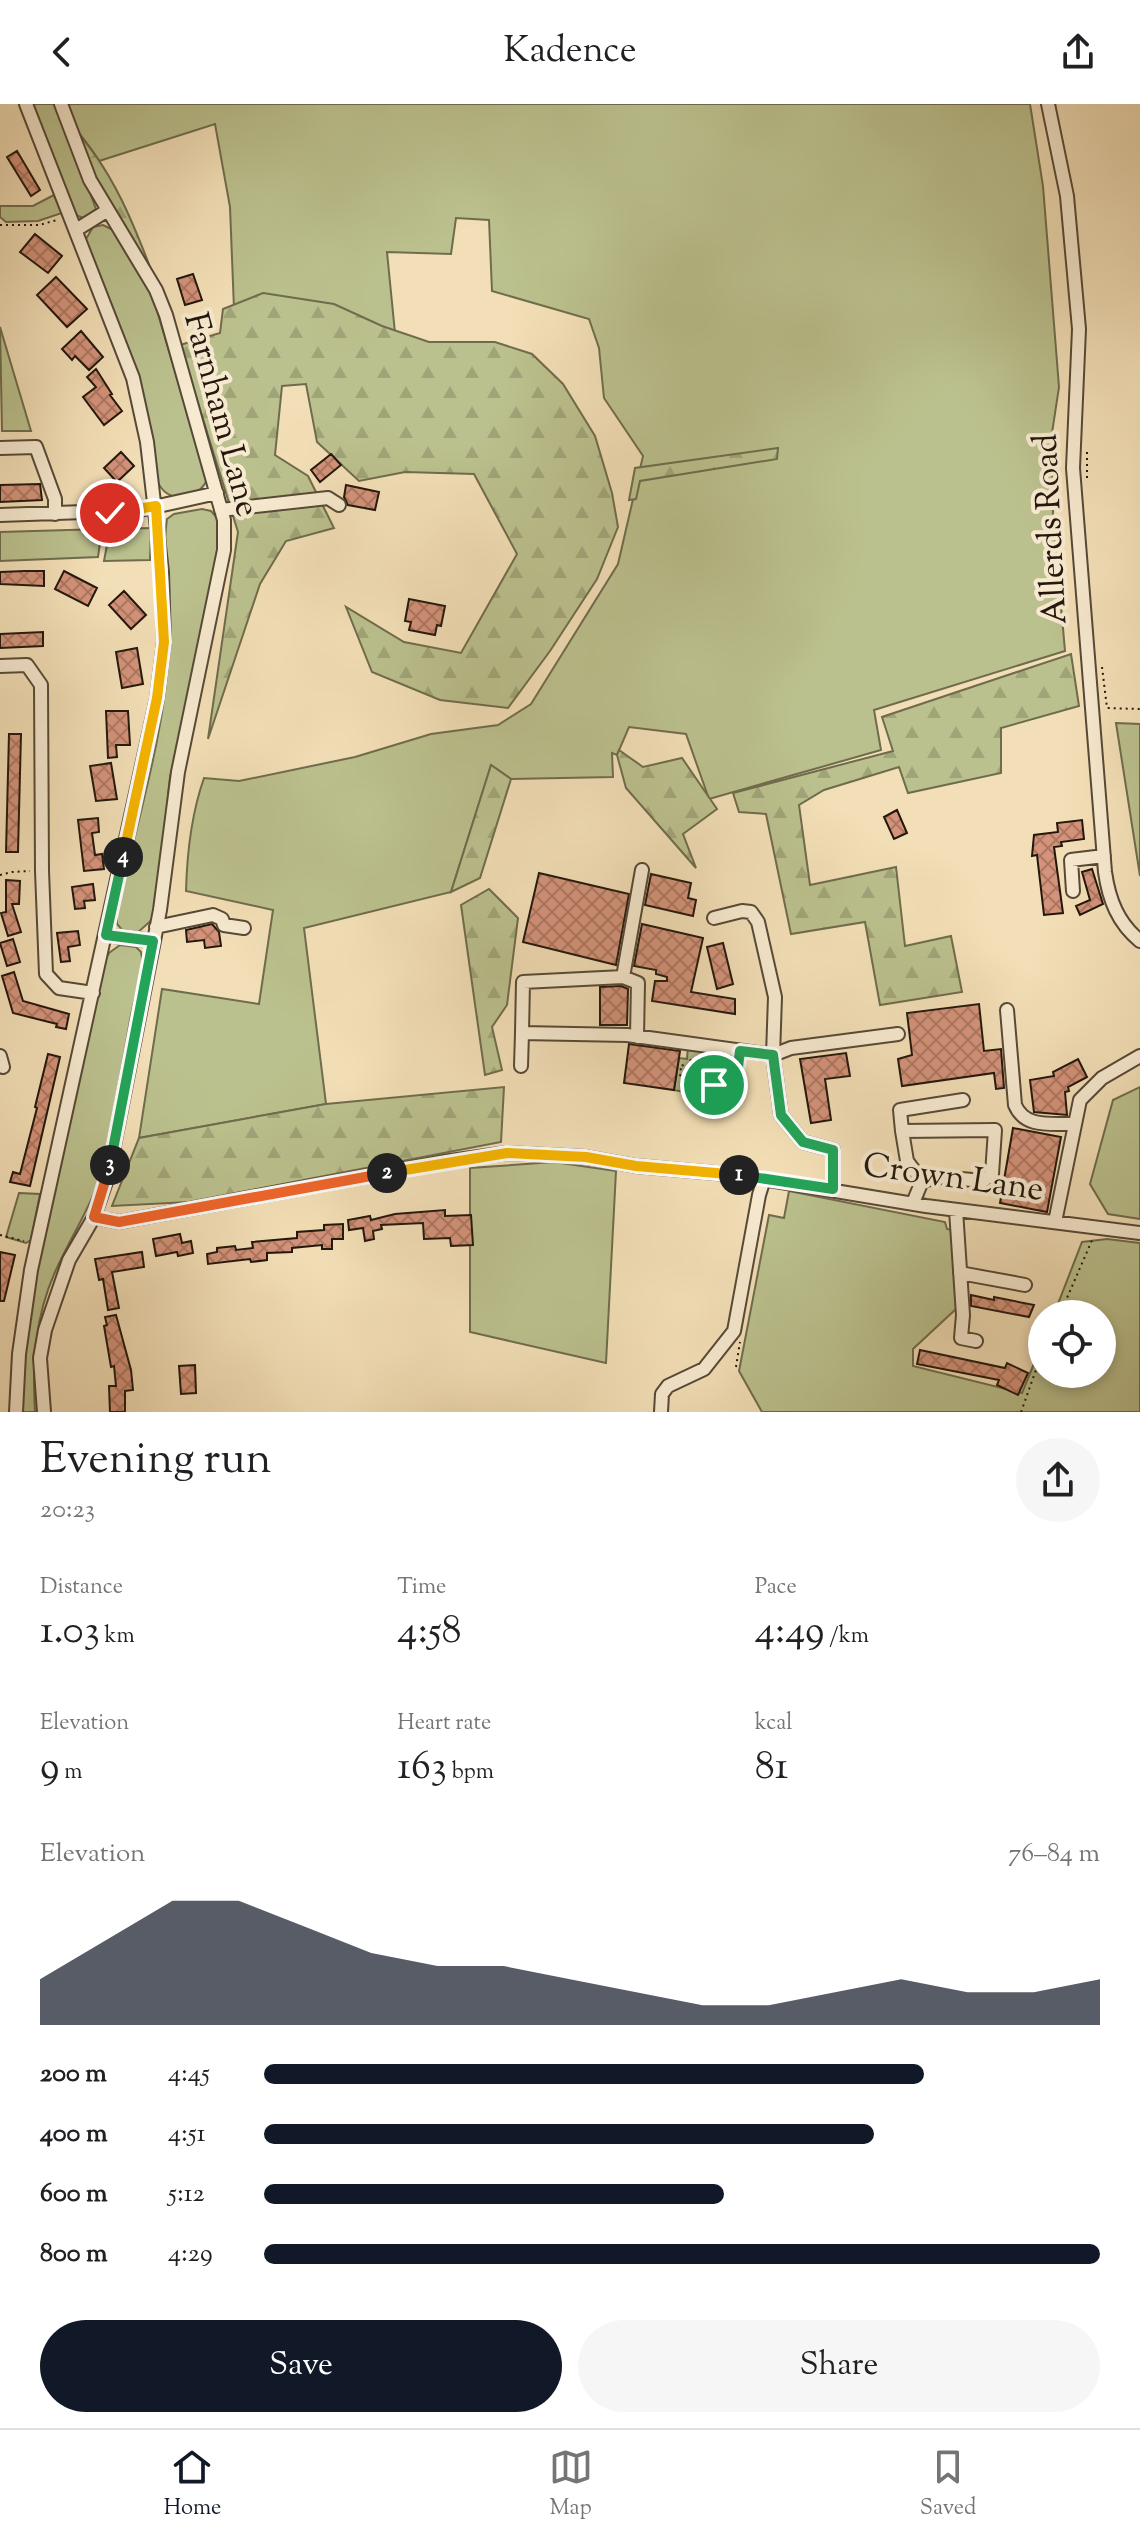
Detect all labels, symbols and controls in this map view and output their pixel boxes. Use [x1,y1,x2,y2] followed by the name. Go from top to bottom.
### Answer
[504,26,636,78] text: Kadence
[40,30,84,74] icon: back
[1056,30,1100,74] icon: share
[169,308,271,522] street label: Farnham Lane
[1023,432,1081,626] street label: Allerds Road
[76,479,144,547] pin
[88,491,132,535] icon: check
[103,837,143,877] pin: 4
[117,841,129,873] text: 4
[680,1051,748,1119] pin
[692,1063,736,1107] icon: arrive
[860,1142,1046,1216] street label: Crown Lane
[90,1145,130,1185] pin: 3
[106,1149,114,1181] text: 3
[367,1153,407,1193] pin: 2
[719,1155,759,1195] pin: 1
[382,1157,392,1189] text: 2
[735,1159,743,1191] text: 1
[1028,1300,1116,1388] map controls
[1028,1300,1116,1388] button: locate
[40,1430,272,1493] text: Evening run
[1016,1438,1100,1522] button: share
[40,1492,95,1529] text: 20:23
[40,1572,123,1604] text: Distance
[397,1572,446,1604] text: Time
[755,1572,797,1604] text: Pace
[40,1604,100,1661] text: 1.03
[397,1604,462,1661] text: 4:58
[755,1604,824,1661] text: 4:49
[100,1621,135,1653] text: km
[824,1621,869,1653] text: /km
[40,1708,129,1740] text: Elevation
[397,1708,491,1740] text: Heart rate
[755,1708,792,1740] text: kcal
[40,1740,59,1797] text: 9
[397,1740,447,1797] text: 163
[755,1740,788,1797] text: 81
[59,1757,82,1789] text: m
[447,1757,494,1789] text: bpm
[40,1836,145,1873] text: Elevation
[1008,1836,1100,1873] text: 76–84 m
[40,2056,107,2093] text: 200 m
[168,2056,210,2093] text: 4:45
[40,2116,107,2153] text: 400 m
[168,2116,206,2153] text: 4:51
[40,2176,107,2213] text: 600 m
[168,2176,205,2213] text: 5:12
[40,2236,108,2273] text: 800 m
[168,2236,213,2273] text: 4:29
[40,2320,562,2412] button: Save
[578,2320,1100,2412] button: Share
[164,2445,221,2525] tab: Home
[549,2445,593,2525] tab: Map
[920,2445,976,2525] tab: Saved

